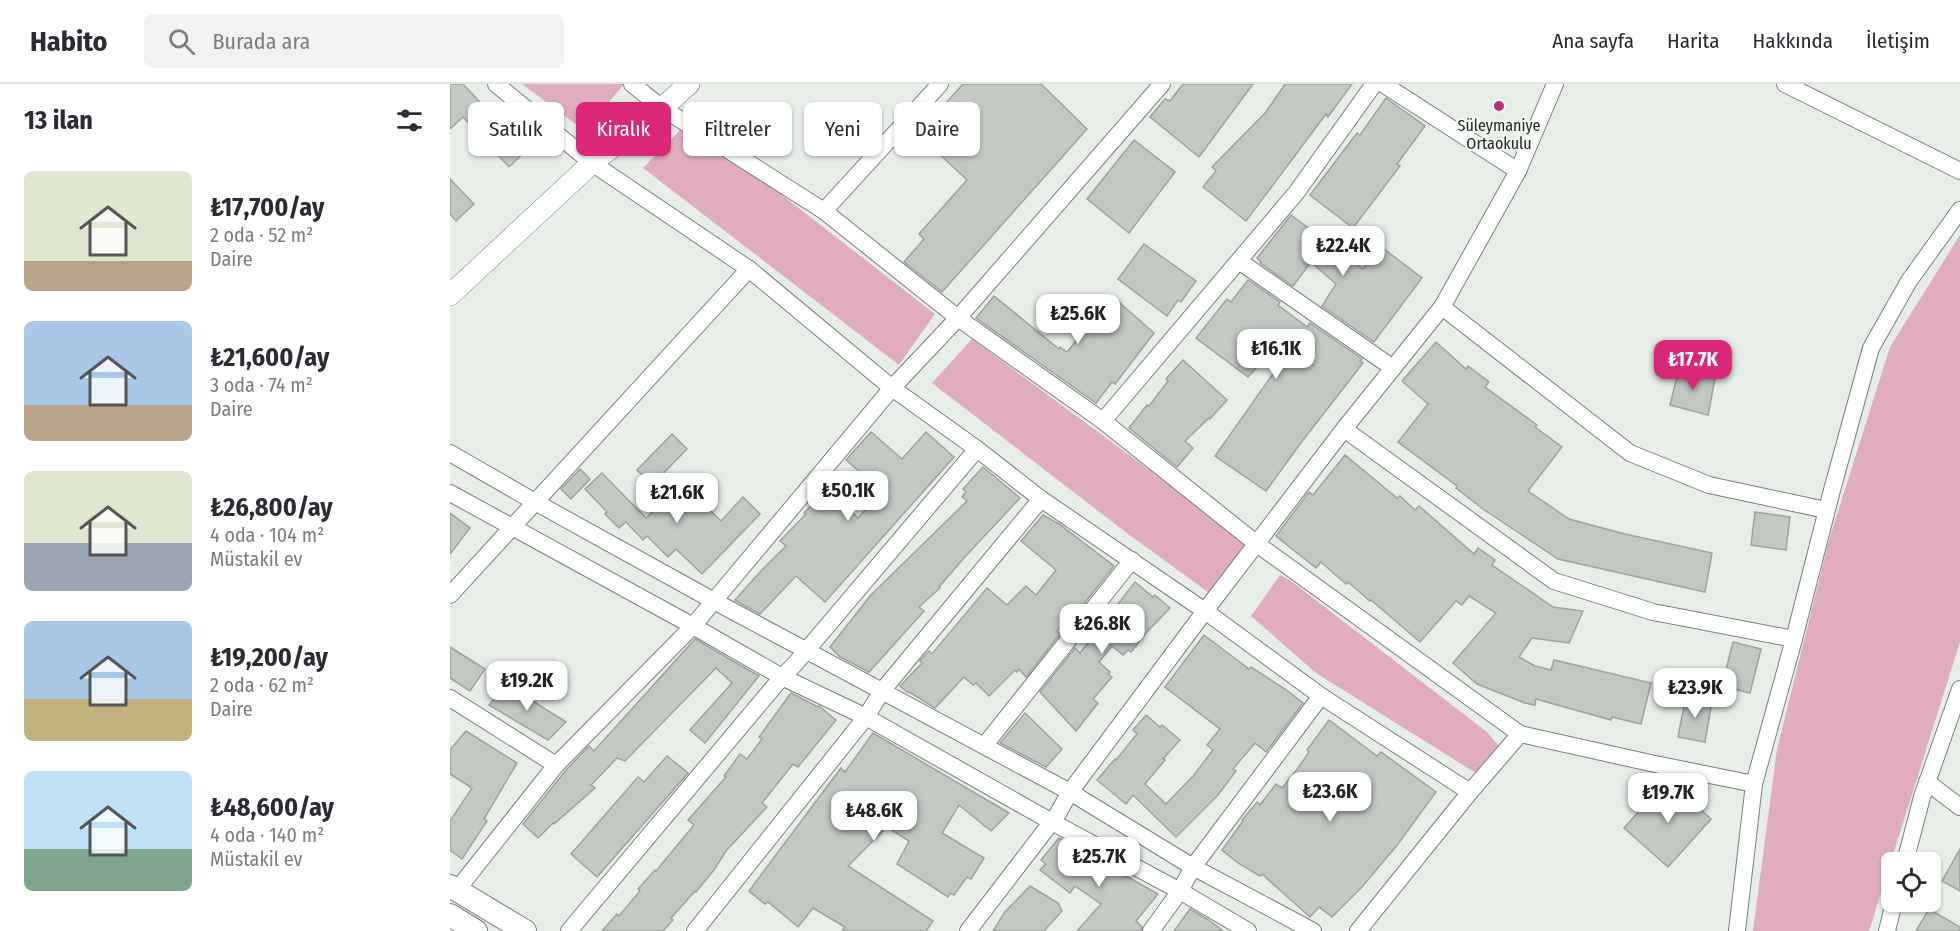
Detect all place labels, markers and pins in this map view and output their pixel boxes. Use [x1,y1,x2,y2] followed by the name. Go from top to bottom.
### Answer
[1492,99,1506,113] marker: Süleymaniye Ortaokulu
[1457,116,1541,153] place label: Süleymaniye Ortaokulu
[1294,226,1392,277] pin: ₺22.4K
[1029,294,1127,345] pin: ₺25.6K
[1227,329,1325,380] pin: ₺16.1K
[1644,340,1742,391] pin: ₺17.7K
[799,471,897,522] pin: ₺50.1K
[628,473,726,524] pin: ₺21.6K
[1053,604,1151,655] pin: ₺26.8K
[478,661,576,712] pin: ₺19.2K
[1646,668,1744,719] pin: ₺23.9K
[1281,772,1379,823] pin: ₺23.6K
[1619,773,1717,824] pin: ₺19.7K
[825,791,923,842] pin: ₺48.6K
[1050,837,1148,888] pin: ₺25.7K

